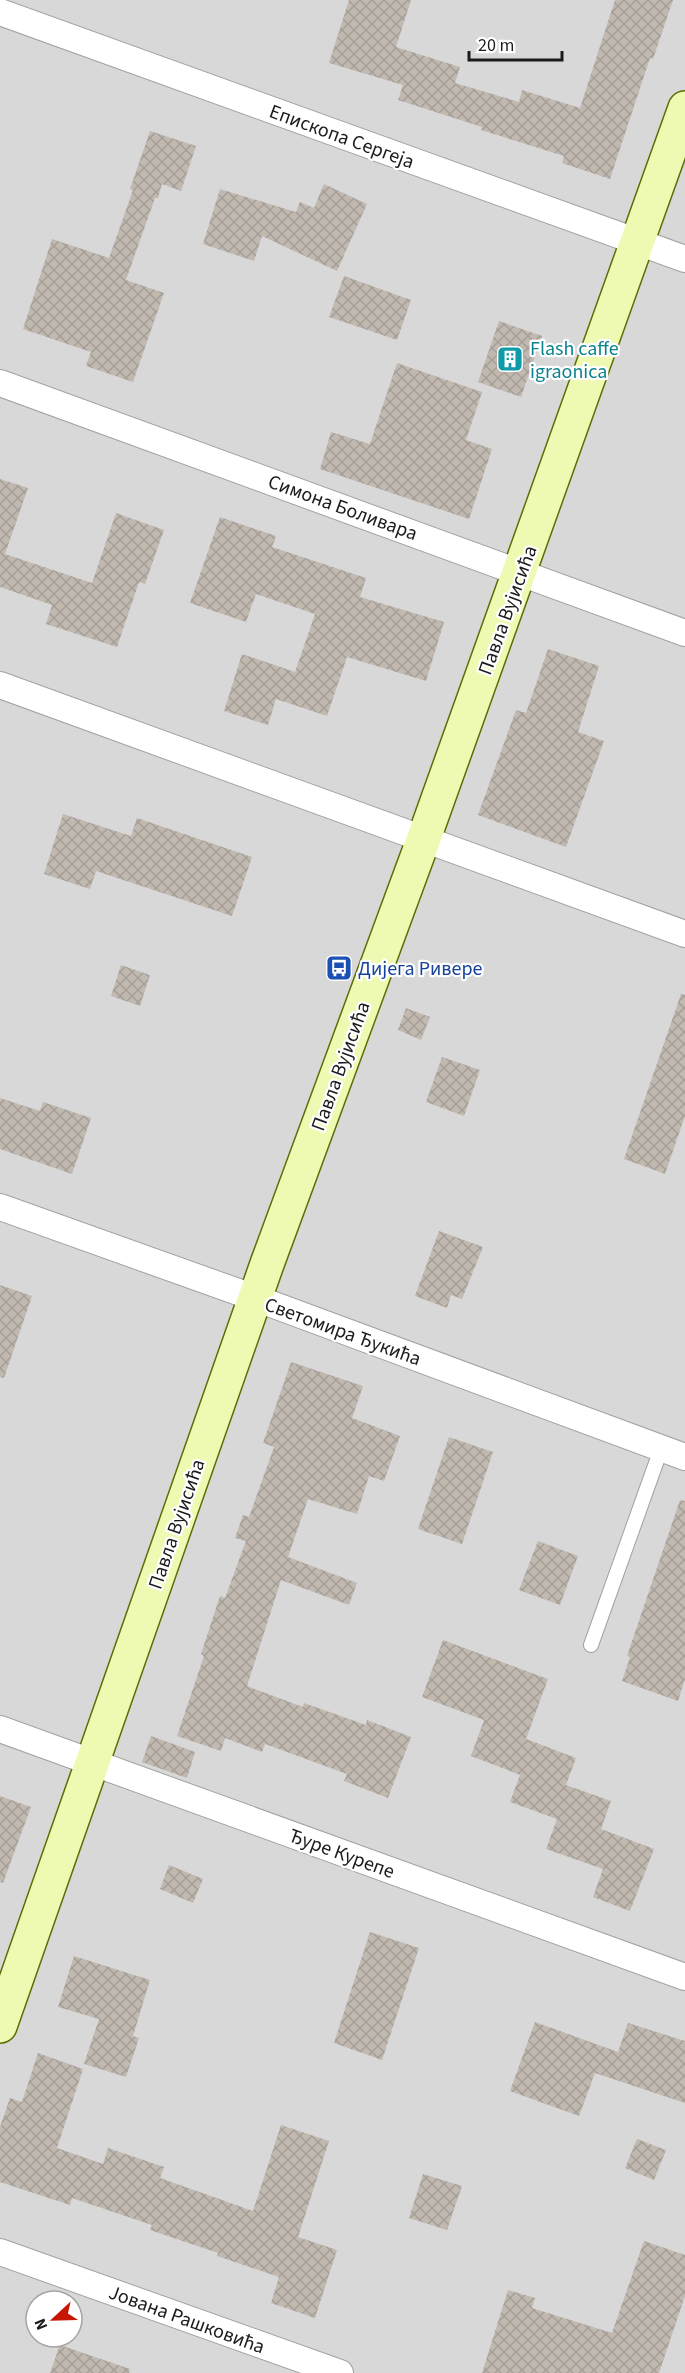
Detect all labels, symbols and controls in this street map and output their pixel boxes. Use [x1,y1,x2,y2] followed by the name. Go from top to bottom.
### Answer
[469,24,562,62] scale bar
[478,33,514,58] text: 20 m
[265,98,418,176] street label: Епископа Сергеја
[530,335,619,386] place label: Flash caffe igraonica
[495,344,525,374] building icon: Flash caffe igraonica
[264,468,421,548] street label: Симона Боливара
[472,542,544,679] street label: Павла Вујисића
[324,953,354,983] bus stop icon: Дијега Ривере
[358,955,482,983] place label: Дијега Ривере
[305,998,377,1135] street label: Павла Вујисића
[260,1291,425,1373] street label: Светомира Ђукића
[142,1455,212,1593] street label: Павла Вујисића
[285,1822,398,1886] street label: Ђуре Курепе
[105,2279,269,2361] street label: Јована Рашковића
[24,2289,84,2349] north arrow
[29,2315,53,2333] text: N

